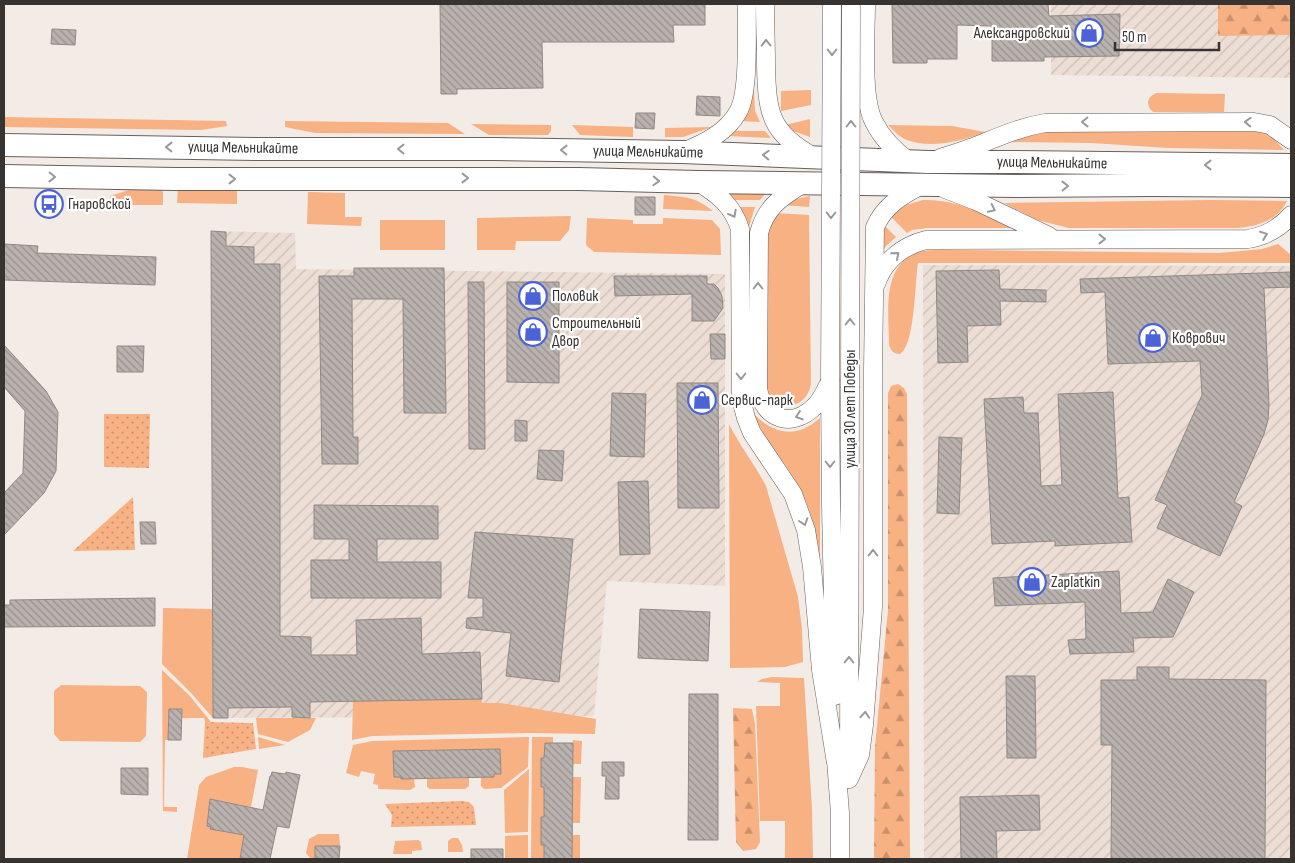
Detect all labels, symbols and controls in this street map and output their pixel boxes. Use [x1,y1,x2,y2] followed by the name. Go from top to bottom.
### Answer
[1074,18,1104,48] shop icon: Александровский
[1115,20,1219,52] scale bar
[973,24,1070,43] place label: Александровский
[1122,28,1147,47] text: 50 m
[760,39,771,47] one-way arrow
[827,49,837,57] one-way arrow
[1081,117,1088,127] one-way arrow
[1243,117,1251,127] one-way arrow
[846,120,856,128] one-way arrow
[188,138,298,158] street label: улица Мельникайте
[165,142,173,153] one-way arrow
[593,142,703,162] street label: улица Мельникайте
[397,144,404,154] one-way arrow
[559,145,567,155] one-way arrow
[762,150,770,161] one-way arrow
[997,153,1107,173] street label: улица Мельникайте
[1203,160,1211,170] one-way arrow
[49,171,57,182] one-way arrow
[462,173,469,183] one-way arrow
[229,174,237,184] one-way arrow
[652,176,660,186] one-way arrow
[1061,181,1069,191] one-way arrow
[34,189,64,219] bus stop icon: Гнаровской
[68,195,131,214] place label: Гнаровской
[986,203,995,213] one-way arrow
[727,209,737,218] one-way arrow
[826,212,836,219] one-way arrow
[1259,230,1268,241] one-way arrow
[1098,234,1106,244] one-way arrow
[890,252,899,261] one-way arrow
[518,281,548,311] shop icon: Половик
[753,281,763,289] one-way arrow
[552,287,599,306] place label: Половик
[552,314,641,351] place label: Строительный Двор
[518,317,548,347] shop icon: Строительный Двор
[845,317,855,325] one-way arrow
[1138,323,1168,353] shop icon: Коврович
[1172,329,1225,348] place label: Коврович
[841,350,860,468] street label: улица 30 лет Победы
[736,372,746,380] one-way arrow
[687,385,717,415] shop icon: Сервис-парк
[721,391,794,410] place label: Сервис-парк
[795,410,804,420] one-way arrow
[825,461,835,469] one-way arrow
[798,517,808,525] one-way arrow
[868,549,878,556] one-way arrow
[1017,567,1047,597] shop icon: Zaplatkin
[1051,573,1100,592] place label: Zaplatkin
[844,656,854,664] one-way arrow
[859,711,870,719] one-way arrow

